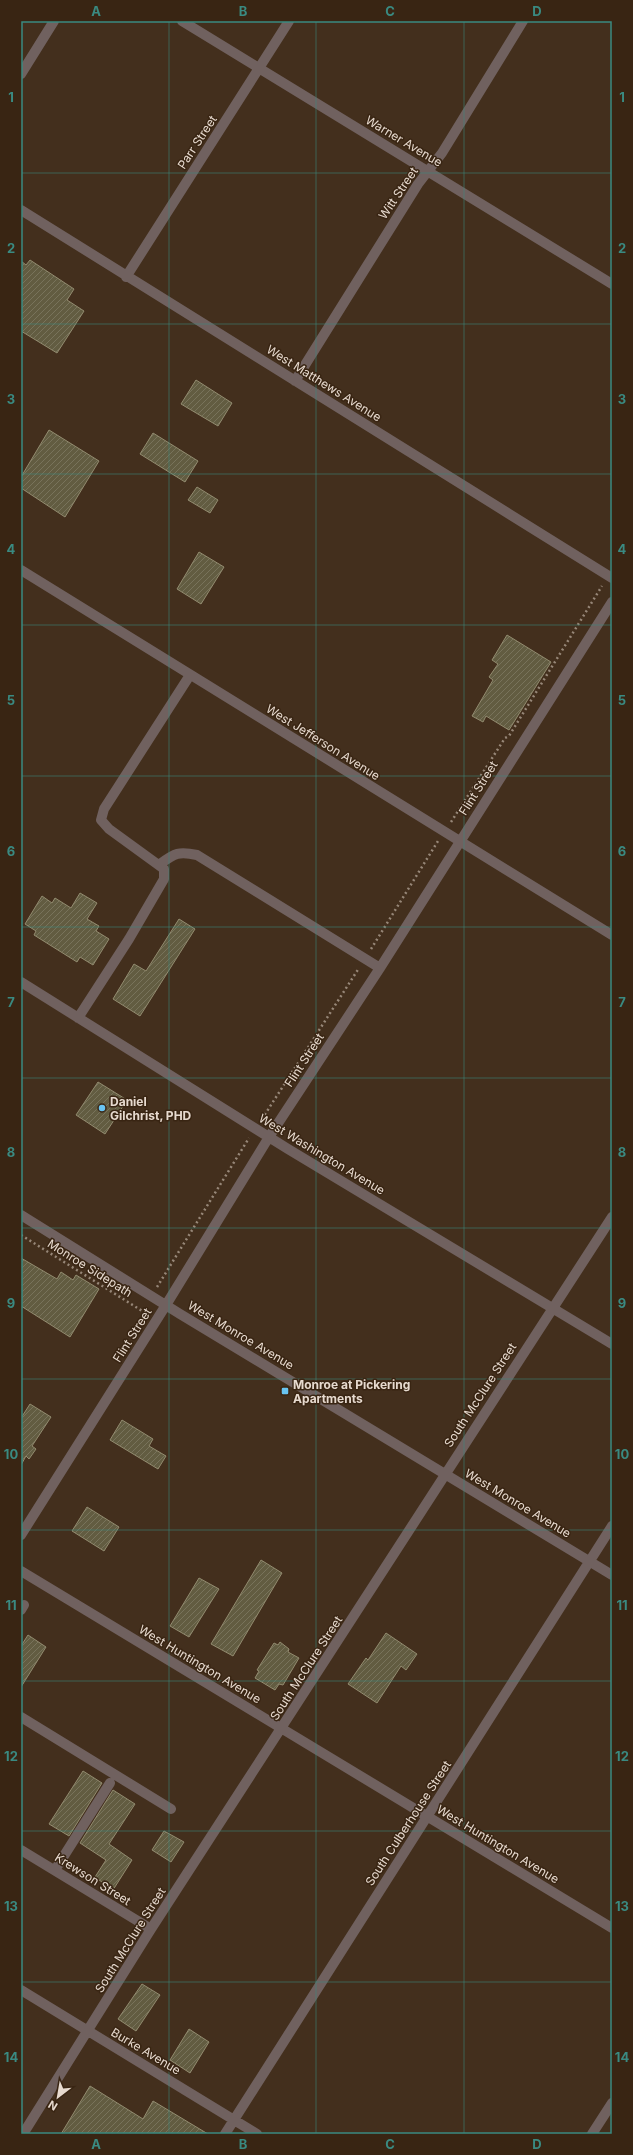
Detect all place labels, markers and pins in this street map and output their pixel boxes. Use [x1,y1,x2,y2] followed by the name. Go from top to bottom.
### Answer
[110,1094,192,1123] place label: Daniel Gilchrist, PHD
[97,1103,107,1113] marker: Daniel Gilchrist, PHD
[293,1377,410,1406] place label: Monroe at Pickering Apartments
[280,1386,290,1396] marker: Monroe at Pickering Apartments

